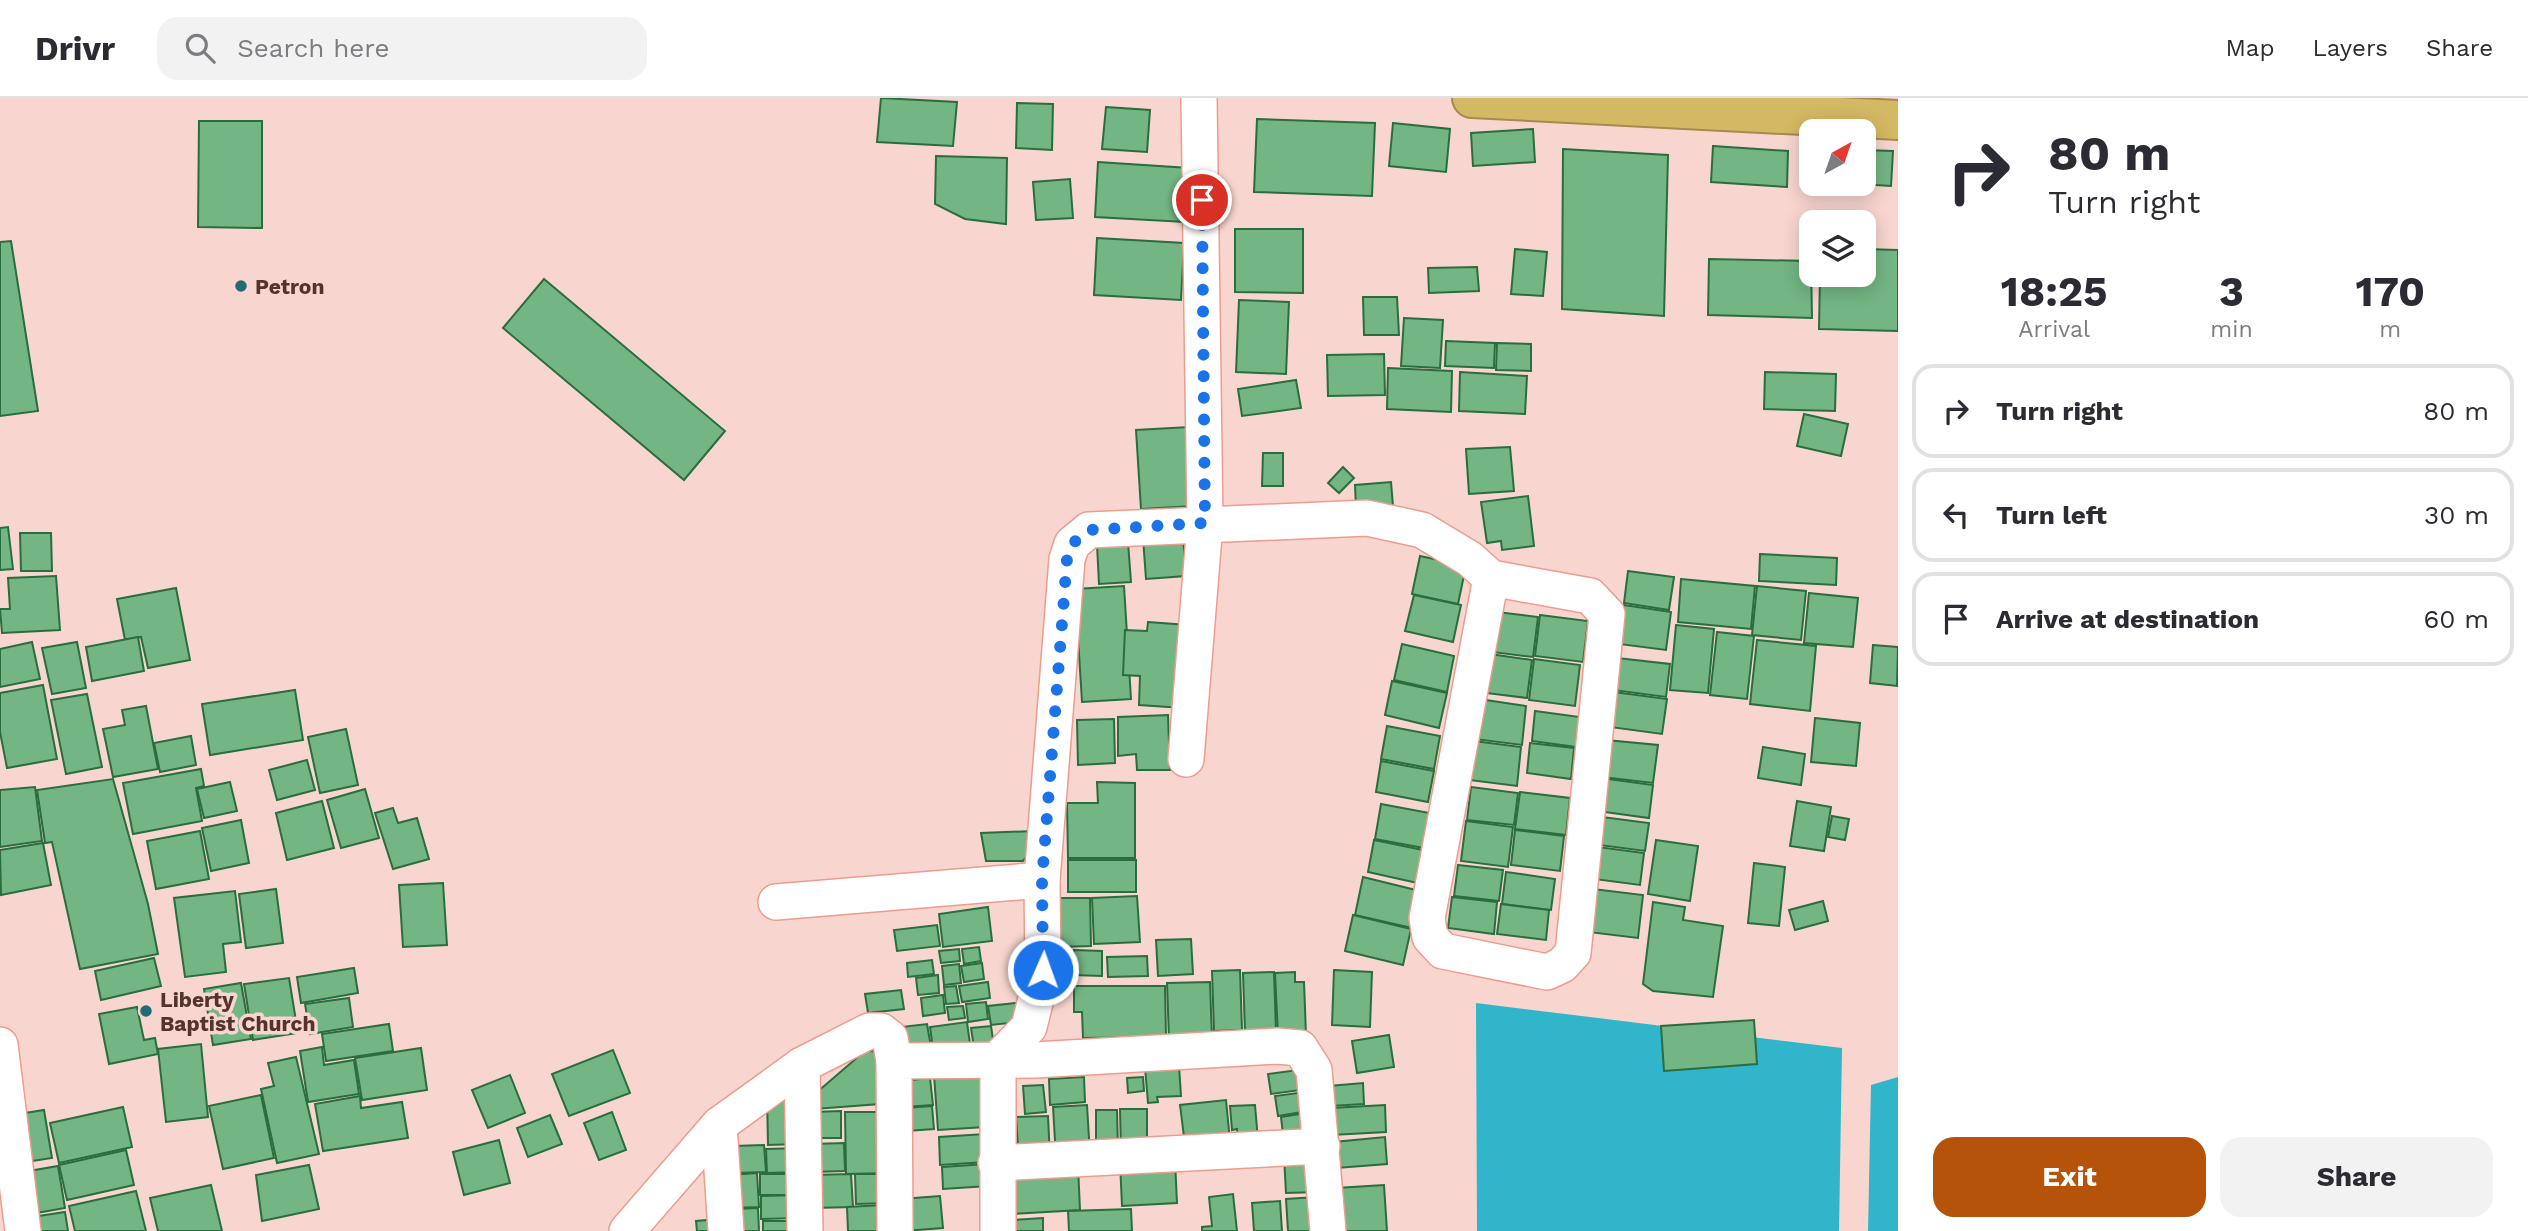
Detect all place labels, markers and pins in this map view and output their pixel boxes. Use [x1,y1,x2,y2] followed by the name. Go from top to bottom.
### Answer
[1172,170,1232,230] pin
[255,274,324,299] place label: Petron
[233,278,249,294] marker: Petron
[160,987,315,1036] place label: Liberty Baptist Church
[138,1003,154,1019] marker: Liberty Baptist Church

